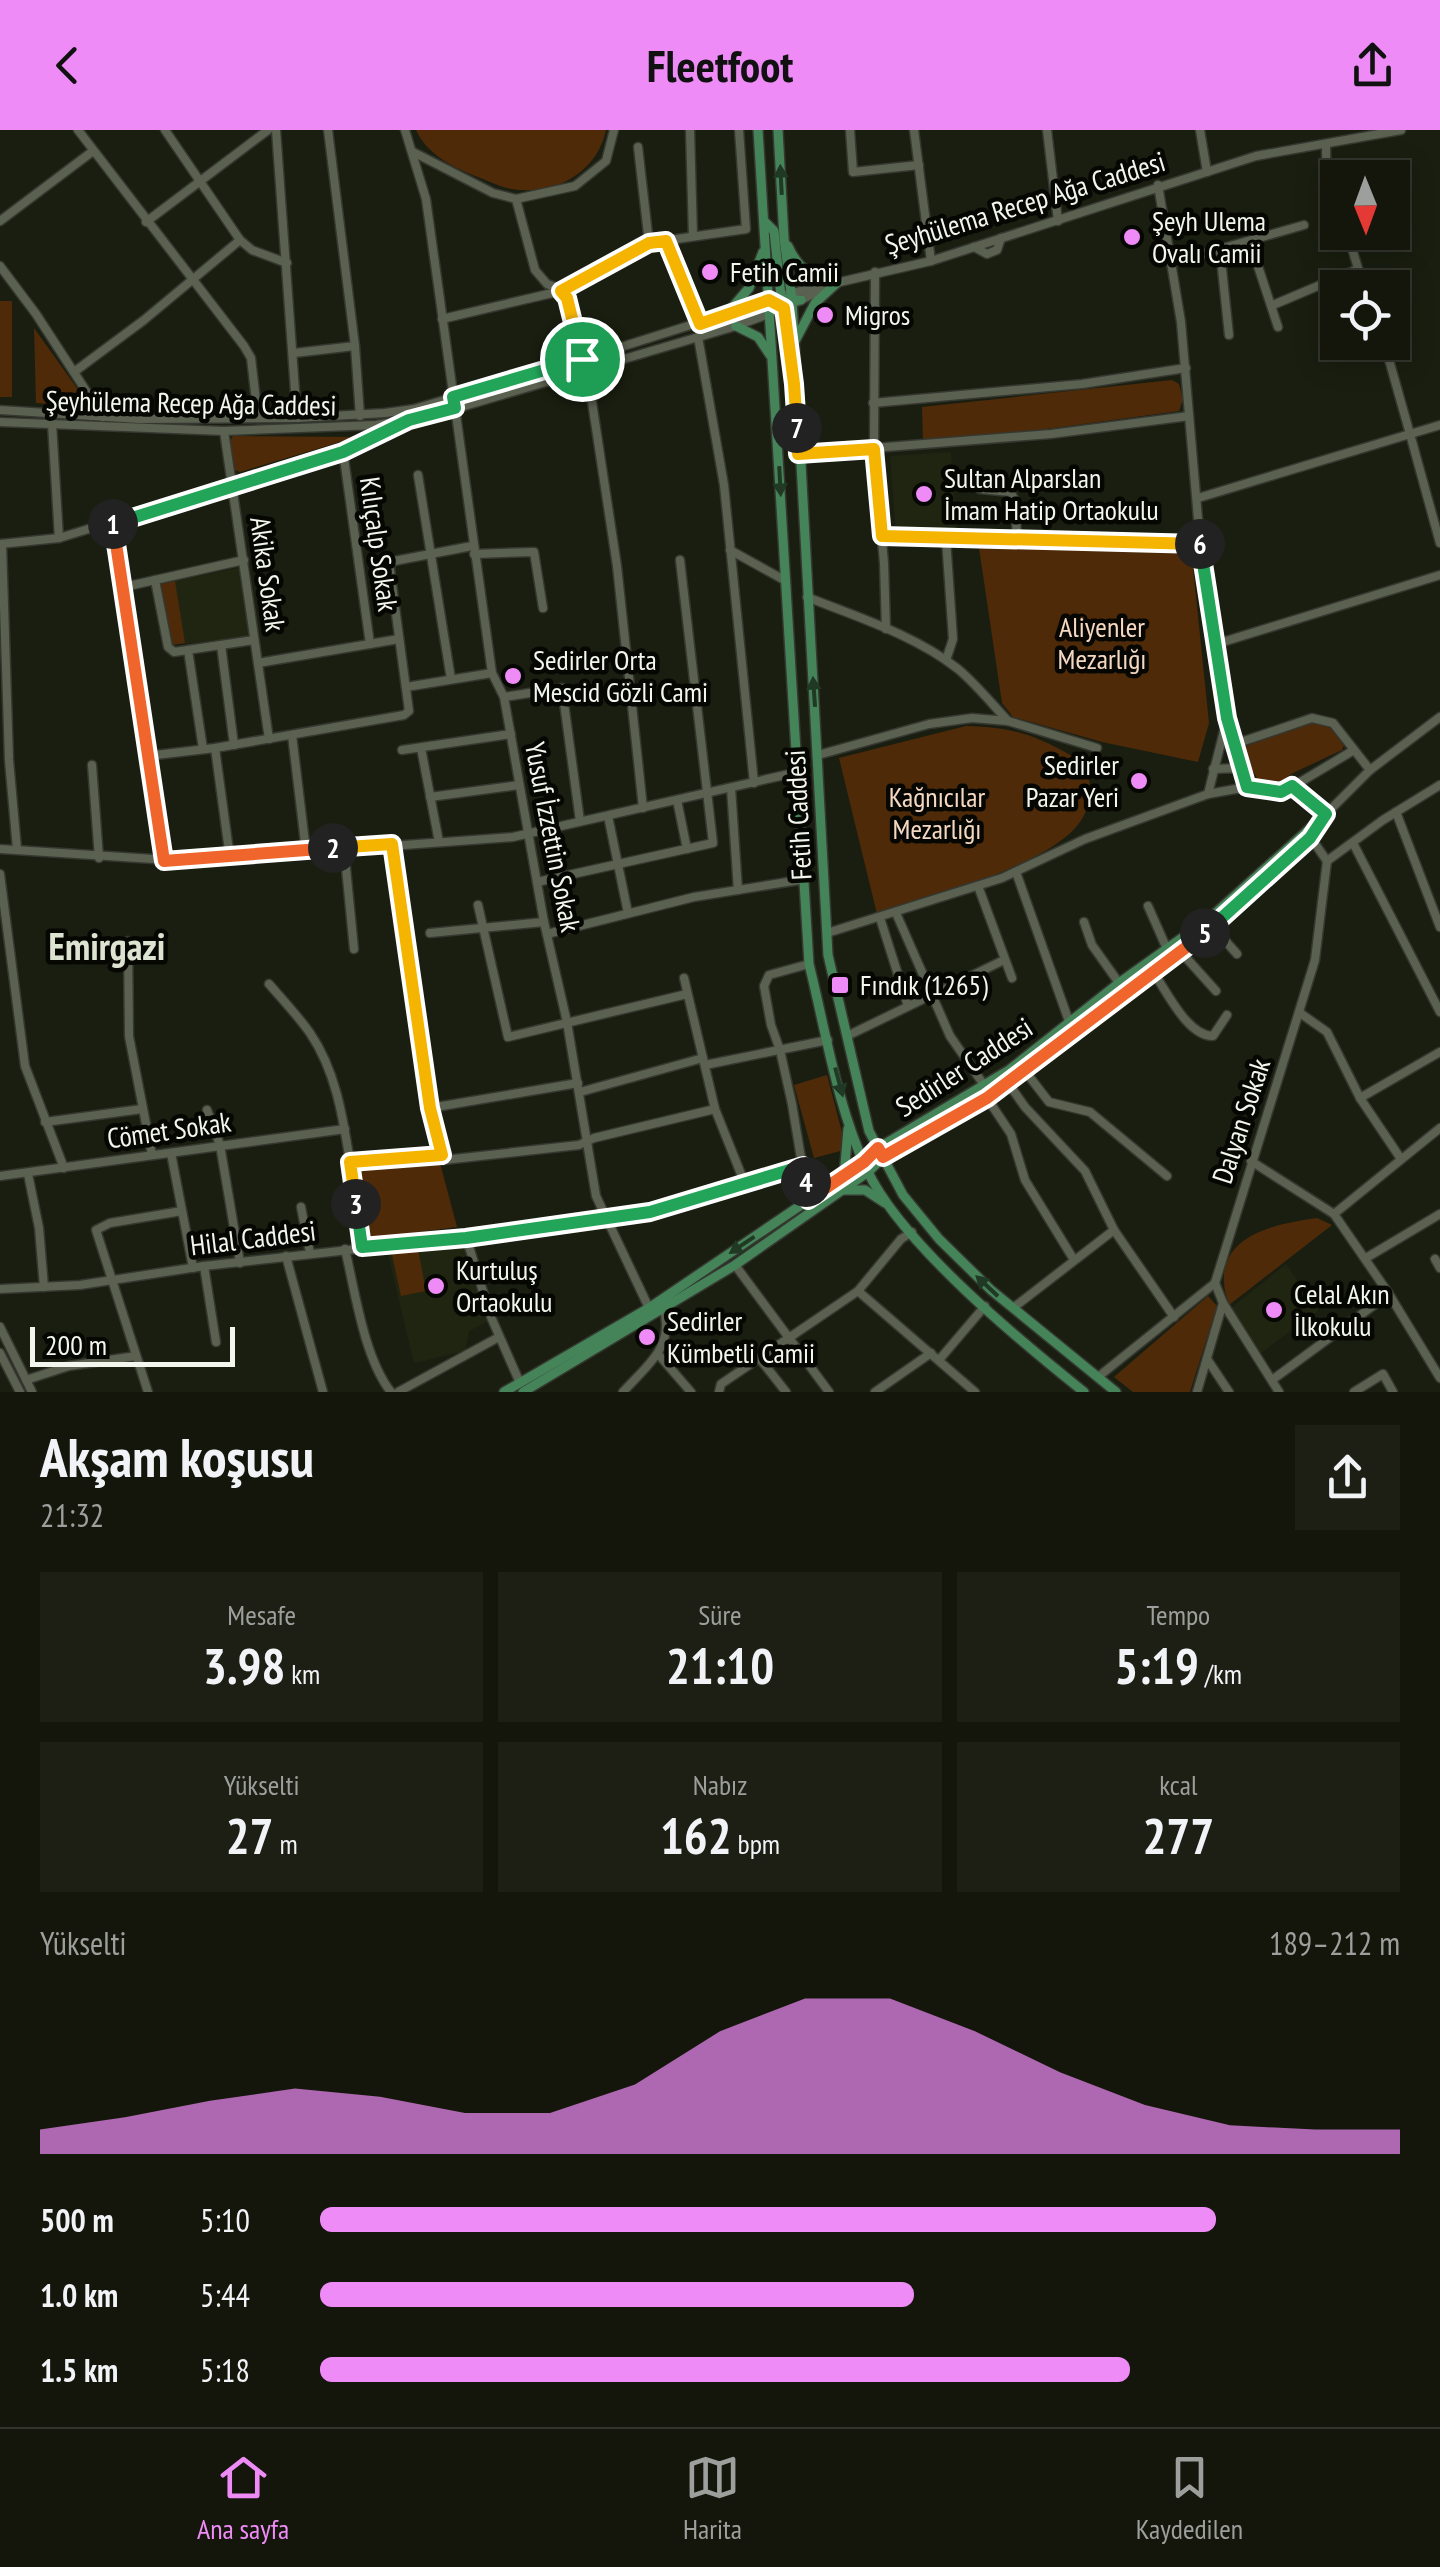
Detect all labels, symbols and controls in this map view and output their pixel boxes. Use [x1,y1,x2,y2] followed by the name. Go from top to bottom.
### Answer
[647,36,793,94] text: Fleetfoot
[40,38,95,93] icon: back
[1345,38,1400,93] icon: share
[880,142,1169,263] street label: Şeyhülema Recep Ağa Caddesi
[1320,160,1410,250] north arrow
[1320,160,1410,360] map controls
[773,164,789,196] one-way arrow
[1152,202,1266,271] place label: Şeyh Ulema Ovalı Camii
[1121,226,1143,248] marker: Şeyh Ulema Ovalı Camii
[730,253,839,290] place label: Fetih Camii
[699,261,721,283] marker: Fetih Camii
[1320,270,1410,360] button: locate
[845,296,910,333] place label: Migros
[814,304,836,326] marker: Migros
[540,317,625,402] pin
[555,332,610,387] icon: arrive
[45,381,337,424] street label: Şeyhülema Recep Ağa Caddesi
[772,403,822,453] pin: 7
[790,409,804,446] text: 7
[944,459,1159,528] place label: Sultan Alparslan İmam Hatip Ortaokulu
[772,466,788,498] one-way arrow
[352,474,407,614] street label: Kılıçalp Sokak
[913,483,935,505] marker: Sultan Alparslan İmam Hatip Ortaokulu
[88,499,138,549] pin: 1
[106,505,120,542] text: 1
[242,514,295,634] street label: Akika Sokak
[1175,519,1225,569] pin: 6
[1193,525,1207,562] text: 6
[1058,608,1146,677] park label: Aliyenler Mezarlığı
[533,641,708,710] place label: Sedirler Orta Mescid Gözli Cami
[502,665,524,687] marker: Sedirler Orta Mescid Gözli Cami
[806,676,822,708] one-way arrow
[517,739,590,935] street label: Yusuf İzzettin Sokak
[1026,746,1119,815] place label: Sedirler Pazar Yeri
[776,749,819,881] street label: Fetih Caddesi
[1128,770,1150,792] marker: Sedirler Pazar Yeri
[889,778,985,847] park label: Kağnıcılar Mezarlığı
[308,823,358,873] pin: 2
[326,829,340,866] text: 2
[1180,908,1230,958] pin: 5
[1198,914,1212,951] text: 5
[49,921,165,970] district label: Emirgazi
[860,966,988,1003] place label: Fındık (1265)
[829,974,851,996] marker: Fındık (1265)
[888,1009,1039,1125] street label: Sedirler Caddesi
[1203,1053,1278,1188] street label: Dalyan Sokak
[831,1067,847,1098] one-way arrow
[105,1102,233,1156] street label: Cömet Sokak
[781,1157,831,1207] pin: 4
[799,1163,813,1200] text: 4
[331,1179,381,1229] pin: 3
[349,1185,363,1222] text: 3
[188,1211,318,1264] street label: Hilal Caddesi
[729,1235,756,1254] one-way arrow
[456,1251,552,1320] place label: Kurtuluş Ortaokulu
[425,1275,447,1297] marker: Kurtuluş Ortaokulu
[975,1275,1000,1297] one-way arrow
[1294,1275,1390,1344] place label: Celal Akın İlkokulu
[1263,1299,1285,1321] marker: Celal Akın İlkokulu
[667,1302,815,1371] place label: Sedirler Kümbetli Camii
[30,1322,235,1366] scale bar
[45,1326,107,1363] text: 200 m
[636,1326,658,1348] marker: Sedirler Kümbetli Camii
[40,1421,314,1492] text: Akşam koşusu
[1295,1425,1400,1530] button: share
[40,1494,104,1536] text: 21:32
[227,1596,296,1633] text: Mesafe
[698,1596,742,1633] text: Süre
[1146,1596,1210,1633] text: Tempo
[203,1633,285,1698] text: 3.98
[666,1633,774,1698] text: 21:10
[1115,1633,1199,1698] text: 5:19
[285,1655,320,1692] text: km
[1199,1655,1242,1692] text: /km
[224,1766,300,1803] text: Yükselti
[693,1766,747,1803] text: Nabız
[1159,1766,1197,1803] text: kcal
[226,1803,273,1868] text: 27
[660,1803,732,1868] text: 162
[1142,1803,1214,1868] text: 277
[273,1825,298,1862] text: m
[732,1825,780,1862] text: bpm
[40,1922,127,1964] text: Yükselti
[1269,1922,1400,1964] text: 189–212 m
[40,2199,114,2241] text: 500 m
[200,2199,250,2241] text: 5:10
[40,2274,118,2316] text: 1.0 km
[200,2274,250,2316] text: 5:44
[40,2349,118,2391] text: 1.5 km
[200,2349,250,2391] text: 5:18
[197,2450,289,2547] tab: Ana sayfa
[683,2450,742,2547] tab: Harita
[1136,2450,1243,2547] tab: Kaydedilen

